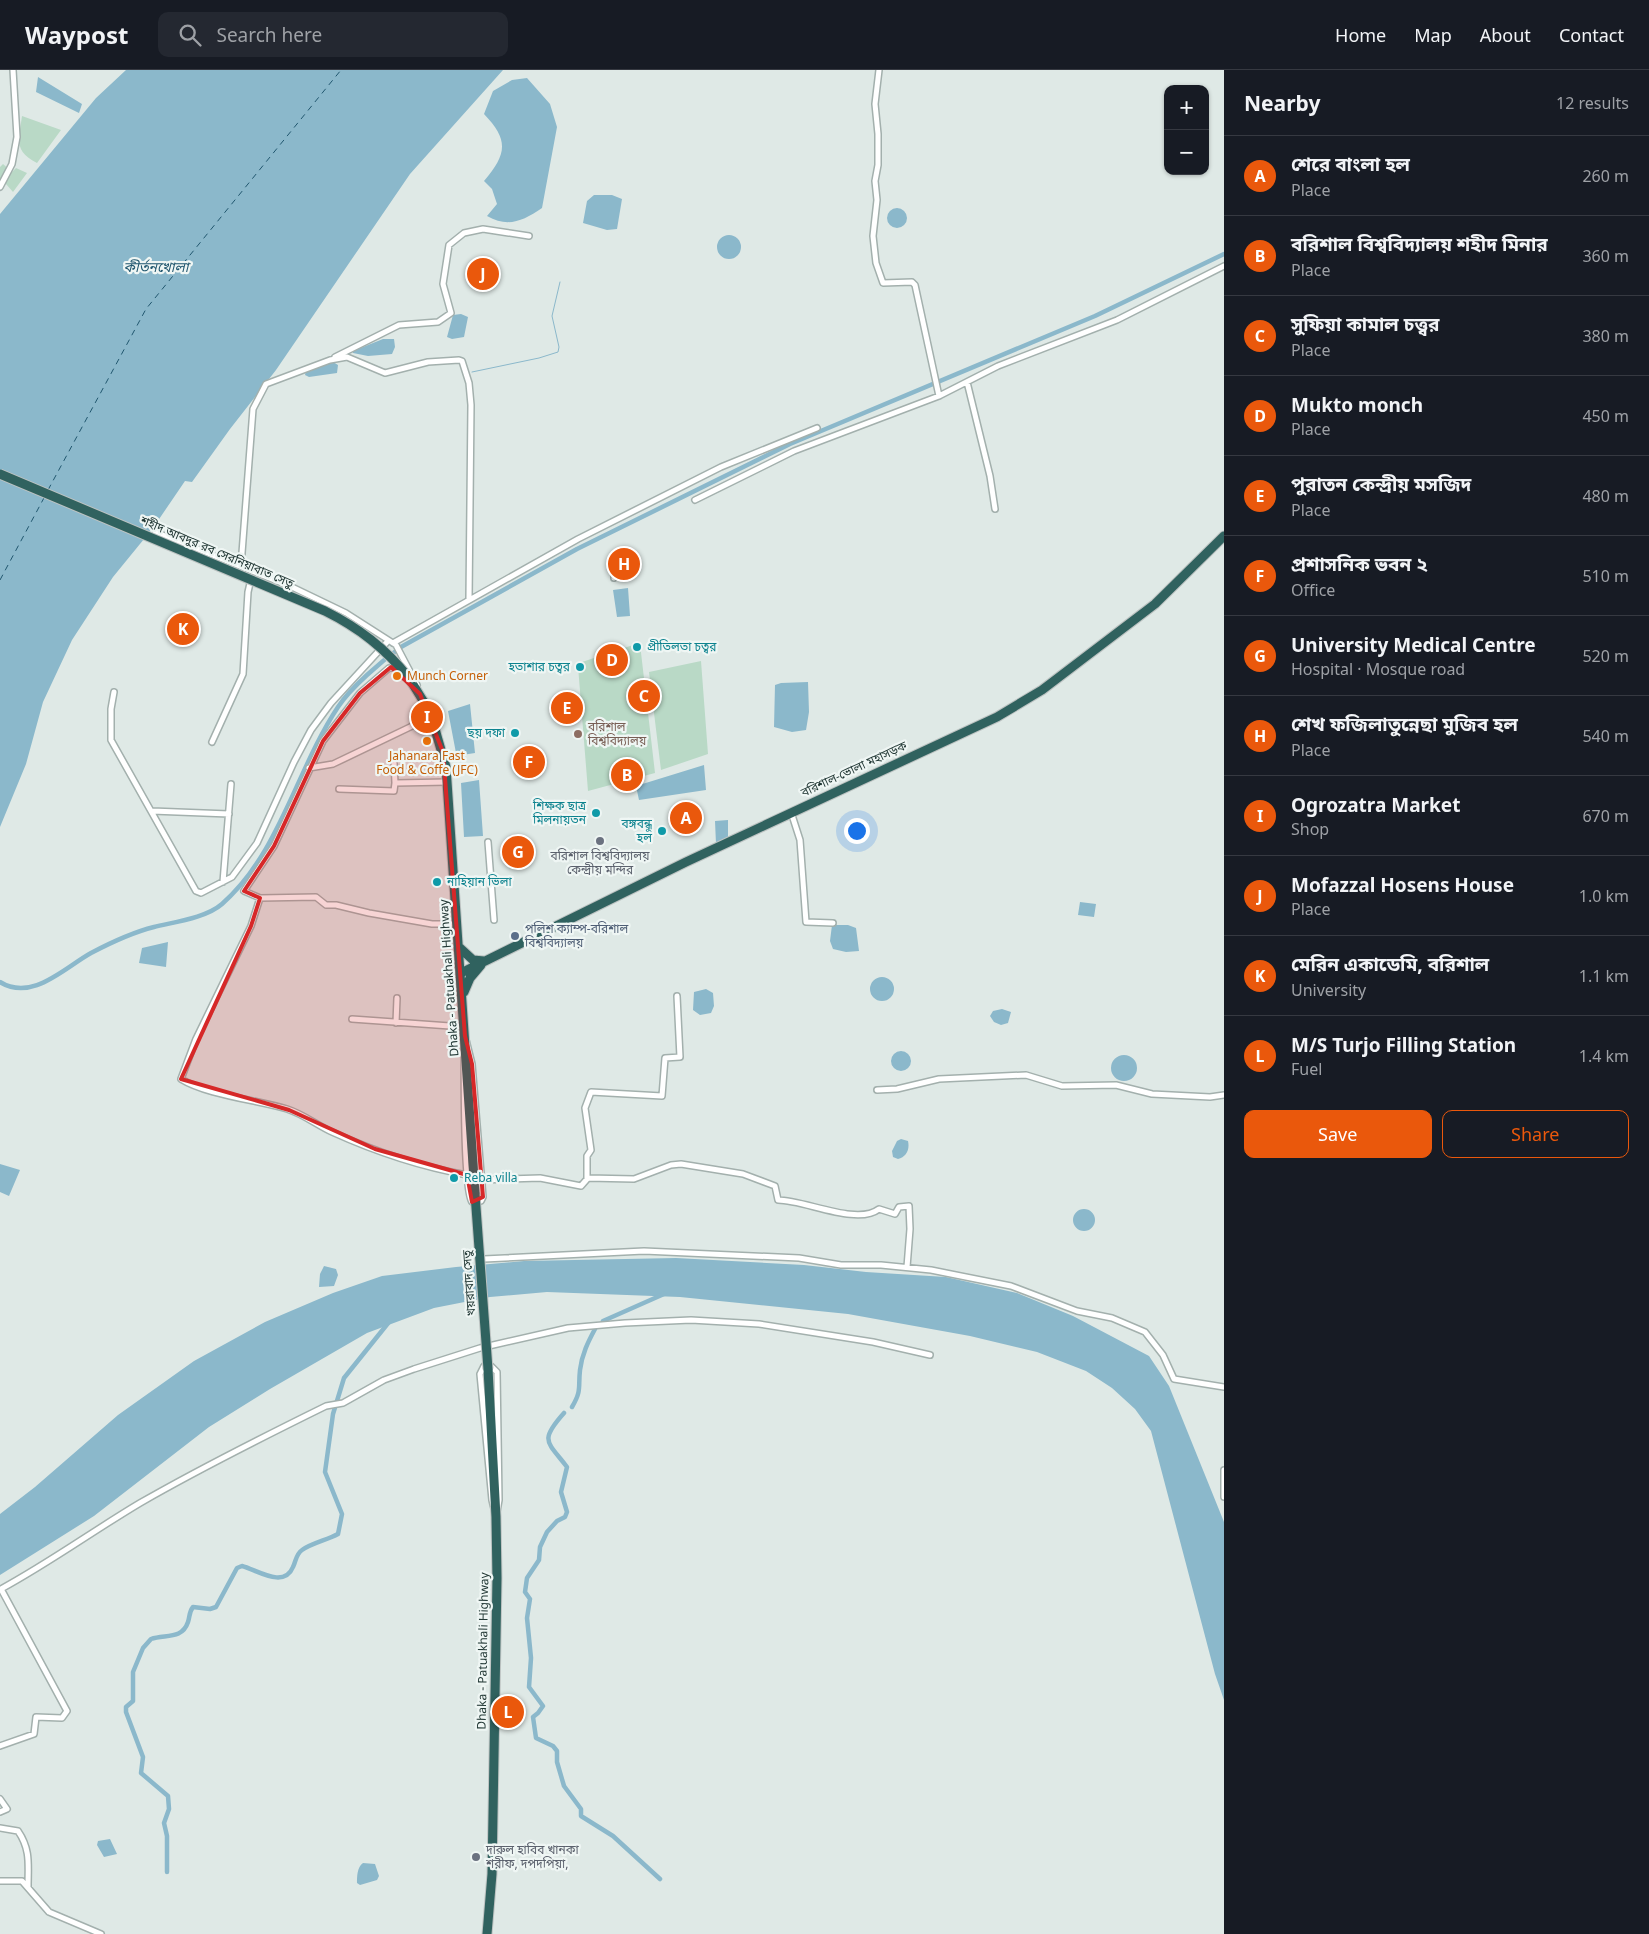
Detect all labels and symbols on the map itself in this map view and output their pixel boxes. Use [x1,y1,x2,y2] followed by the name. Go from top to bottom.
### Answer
[467,255,499,293] pin: J
[124,257,192,276] water label: কীর্তনখোলা
[137,511,297,592] street label: শহীদ আবদুর রব সেরনিয়াবাত সেতু
[608,545,640,583] pin: H
[167,610,199,648] pin: K
[647,638,717,655] place label: প্রীতিলতা চত্বর
[596,641,628,679] pin: D
[631,641,643,653] marker: প্রীতিলতা চত্বর
[507,658,571,675] place label: হতাশার চত্বর
[574,661,586,673] marker: হতাশার চত্বর
[407,667,488,684] place label: Munch Corner
[391,670,403,682] marker: Munch Corner
[628,677,660,715] pin: C
[551,689,583,727] pin: E
[411,698,443,736] pin: I
[587,718,647,749] place label: বরিশাল বিশ্ববিদ্যালয়
[466,724,506,741] place label: ছয় দফা
[509,727,521,739] marker: ছয় দফা
[572,728,584,740] marker: বরিশাল বিশ্ববিদ্যালয়
[421,735,433,747] marker: Jahanara Fast Food & Coffe (JFC)
[797,736,910,801] street label: বরিশাল-ভোলা মহাসড়ক
[513,743,545,781] pin: F
[376,747,478,778] place label: Jahanara Fast Food & Coffe (JFC)
[611,756,643,794] pin: B
[532,797,587,828] place label: শিক্ষক ছাত্র মিলনায়তন
[670,799,702,837] pin: A
[590,807,602,819] marker: শিক্ষক ছাত্র মিলনায়তন
[620,815,653,846] place label: বঙ্গবন্ধু হল
[844,818,870,844] your location
[656,825,668,837] marker: বঙ্গবন্ধু হল
[502,833,534,871] pin: G
[594,835,606,847] marker: বরিশাল বিশ্ববিদ্যালয় কেন্দ্রীয় মন্দির
[550,847,650,878] place label: বরিশাল বিশ্ববিদ্যালয় কেন্দ্রীয় মন্দির
[446,873,512,890] place label: নাহিয়ান ভিলা
[431,876,443,888] marker: নাহিয়ান ভিলা
[434,898,462,1057] street label: Dhaka - Patuakhali Highway
[524,920,629,951] place label: পুলিশ ক্যাম্প-বরিশাল বিশ্ববিদ্যালয়
[509,930,521,942] marker: পুলিশ ক্যাম্প-বরিশাল বিশ্ববিদ্যালয়
[464,1169,518,1186] place label: Reba villa
[448,1172,460,1184] marker: Reba villa
[458,1249,480,1317] street label: খয়রাবাদ সেতু
[473,1571,492,1730] street label: Dhaka - Patuakhali Highway
[492,1693,524,1731] pin: L
[485,1841,579,1872] place label: দারুল হাবিব খানকা শরীফ, দপদপিয়া,
[470,1851,482,1863] marker: দারুল হাবিব খানকা শরীফ, দপদপিয়া,

